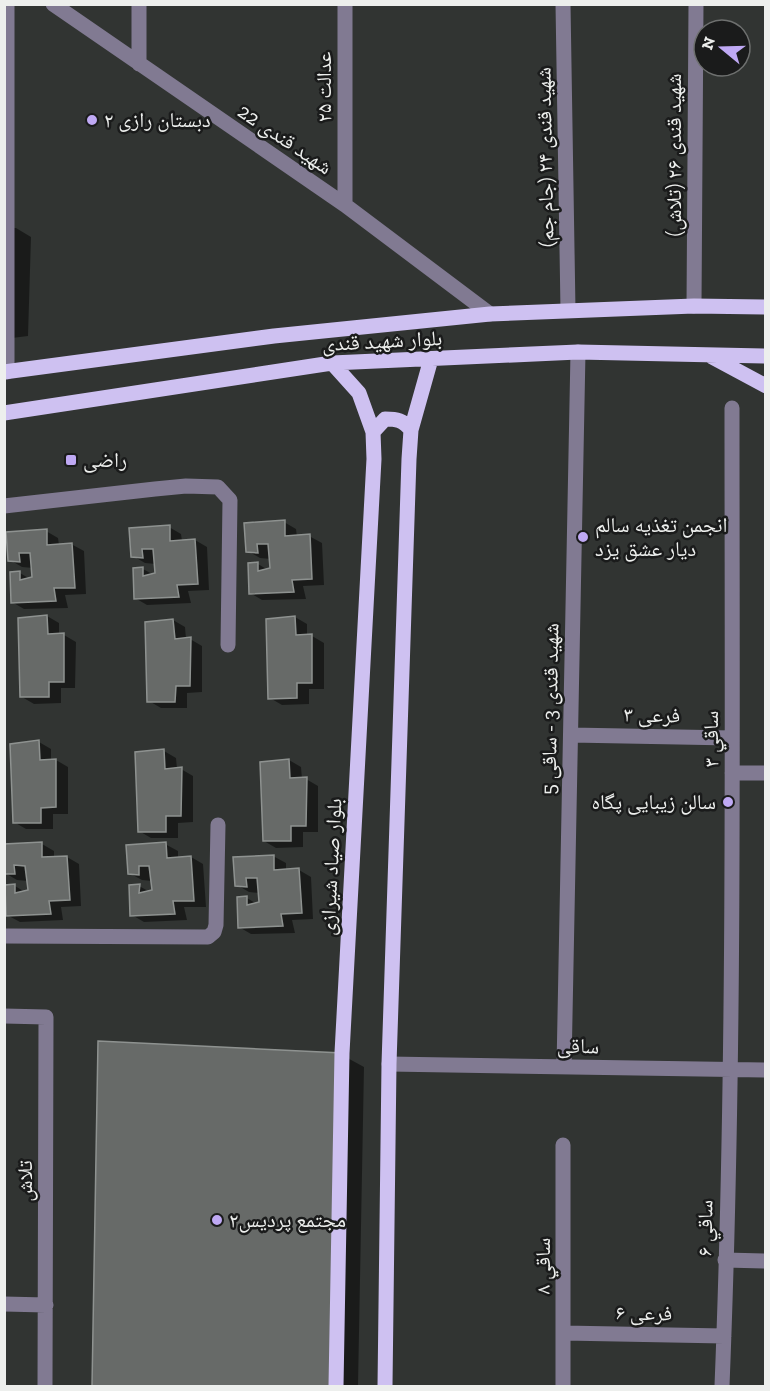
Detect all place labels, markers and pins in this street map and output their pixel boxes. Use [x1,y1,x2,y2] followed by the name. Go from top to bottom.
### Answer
[104,107,211,132] place label: دبستان رازی ۲
[85,113,99,127] marker: دبستان رازی ۲
[83,447,127,473] place label: راضی
[64,453,78,467] marker: راضی
[595,512,727,562] place label: انجمن تغذیه سالم دیار عشق یزد
[576,530,590,544] marker: انجمن تغذیه سالم دیار عشق یزد
[591,789,716,815] place label: سالن زیبایی پگاه
[721,795,735,809] marker: سالن زیبایی پگاه
[229,1207,346,1233] place label: مجتمع پردیس۲
[210,1213,224,1227] marker: مجتمع پردیس۲

